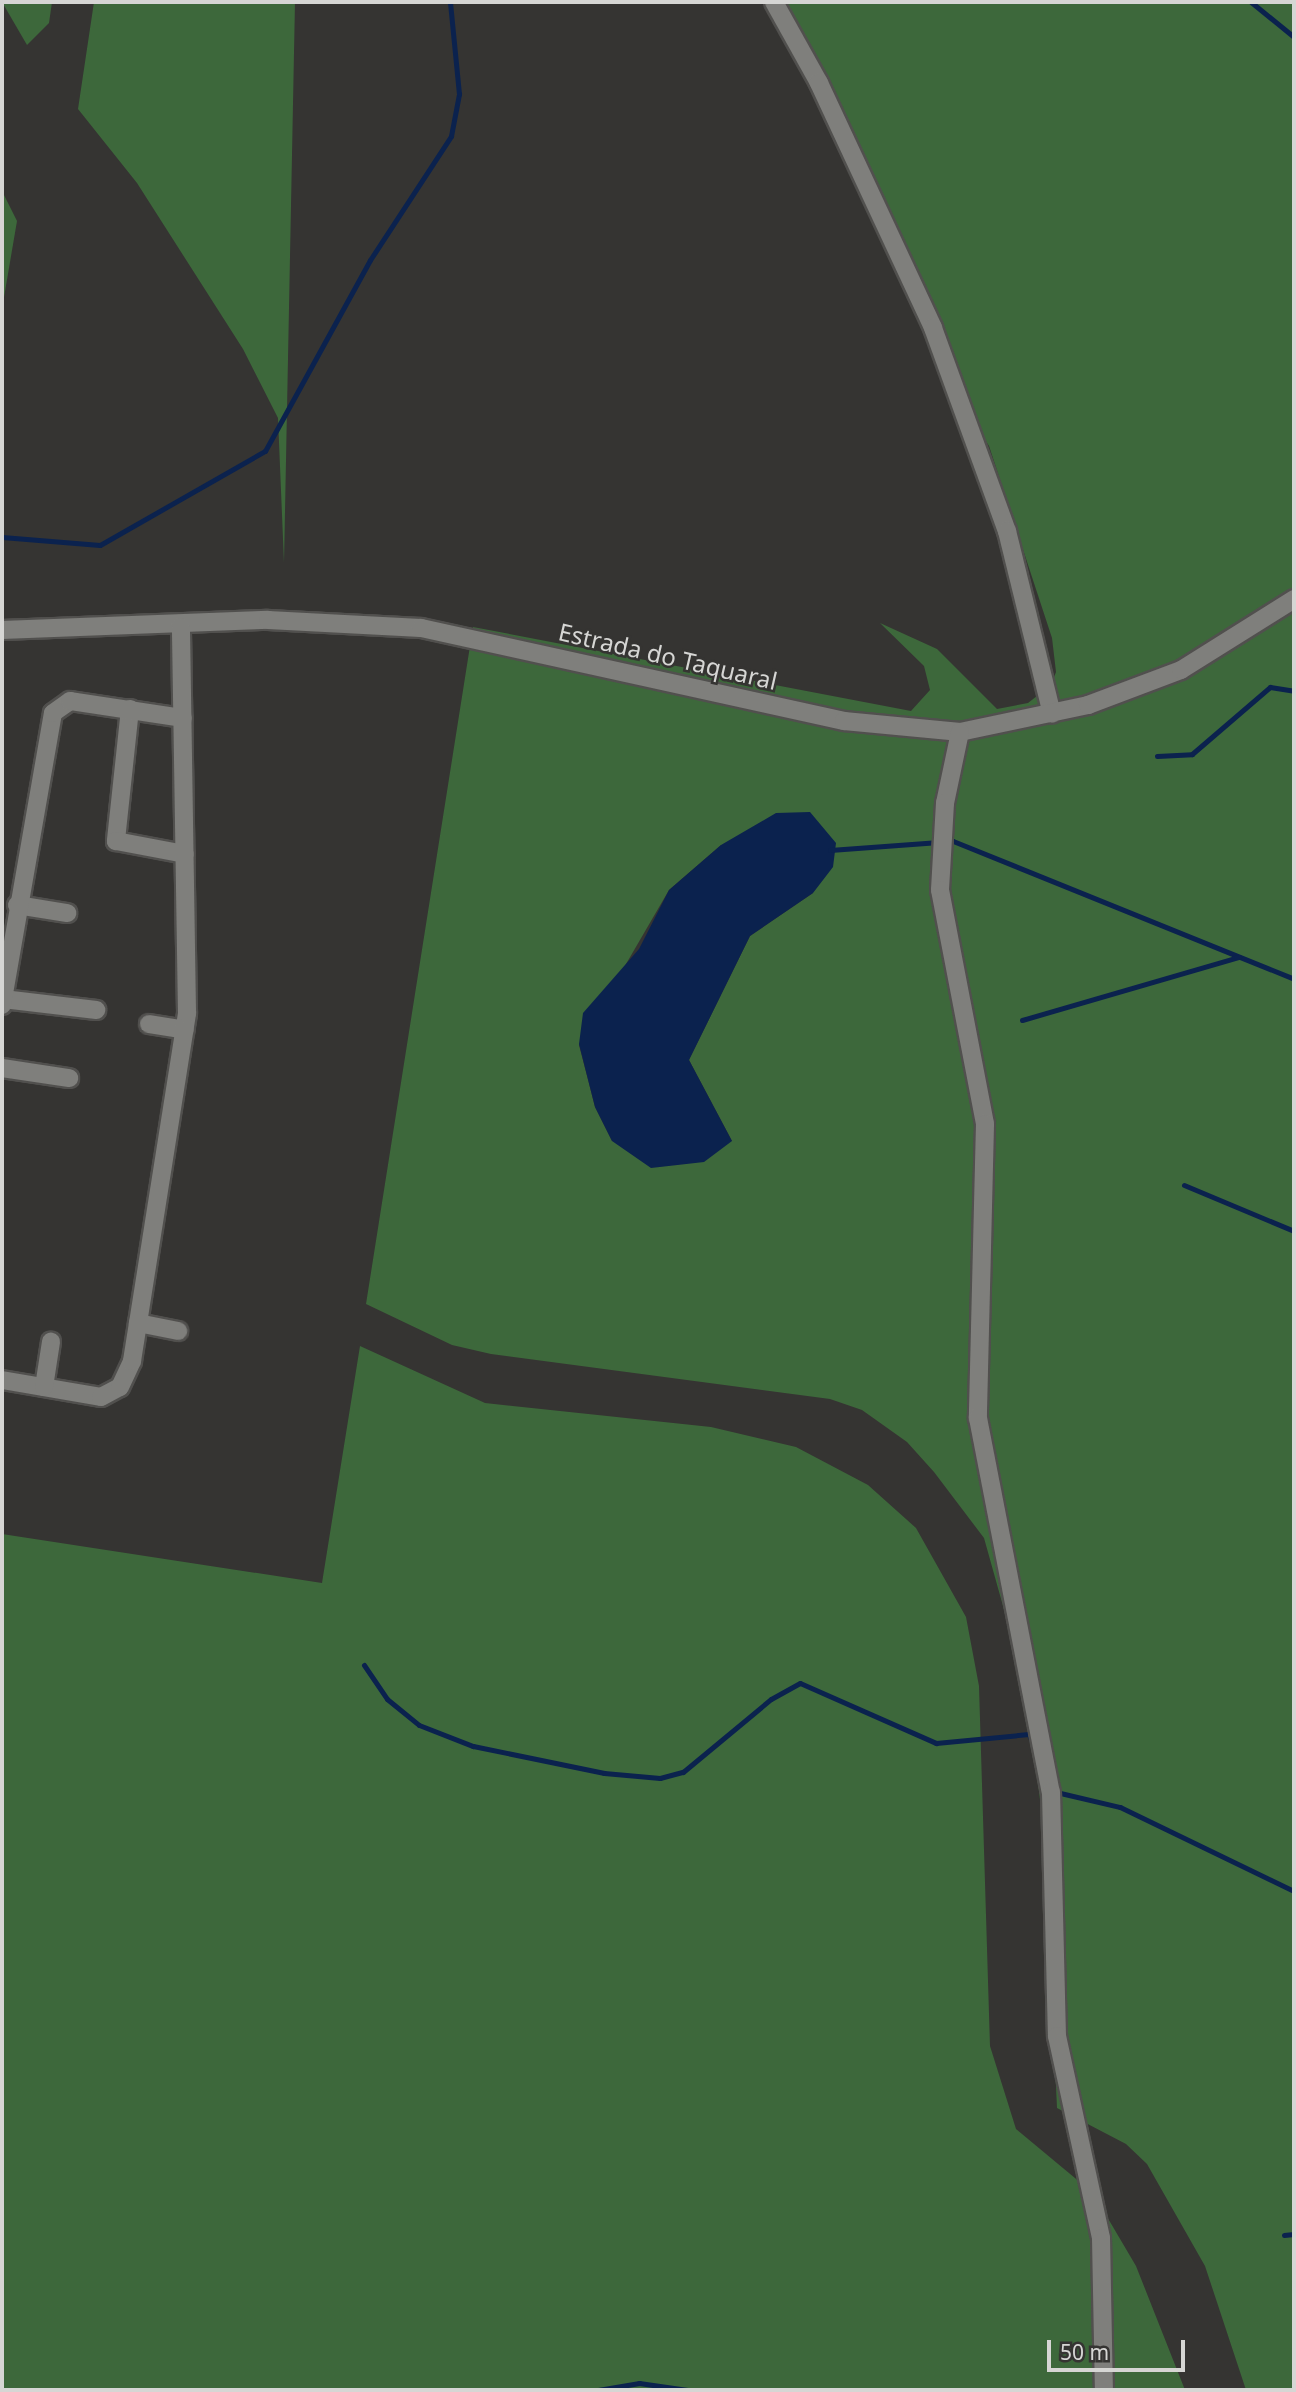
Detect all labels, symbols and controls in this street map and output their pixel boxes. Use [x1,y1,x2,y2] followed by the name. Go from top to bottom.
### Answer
[556,617,780,695] street label: Estrada do Taquaral
[1051,2326,1189,2370] scale bar
[1060,2338,1109,2366] text: 50 m

